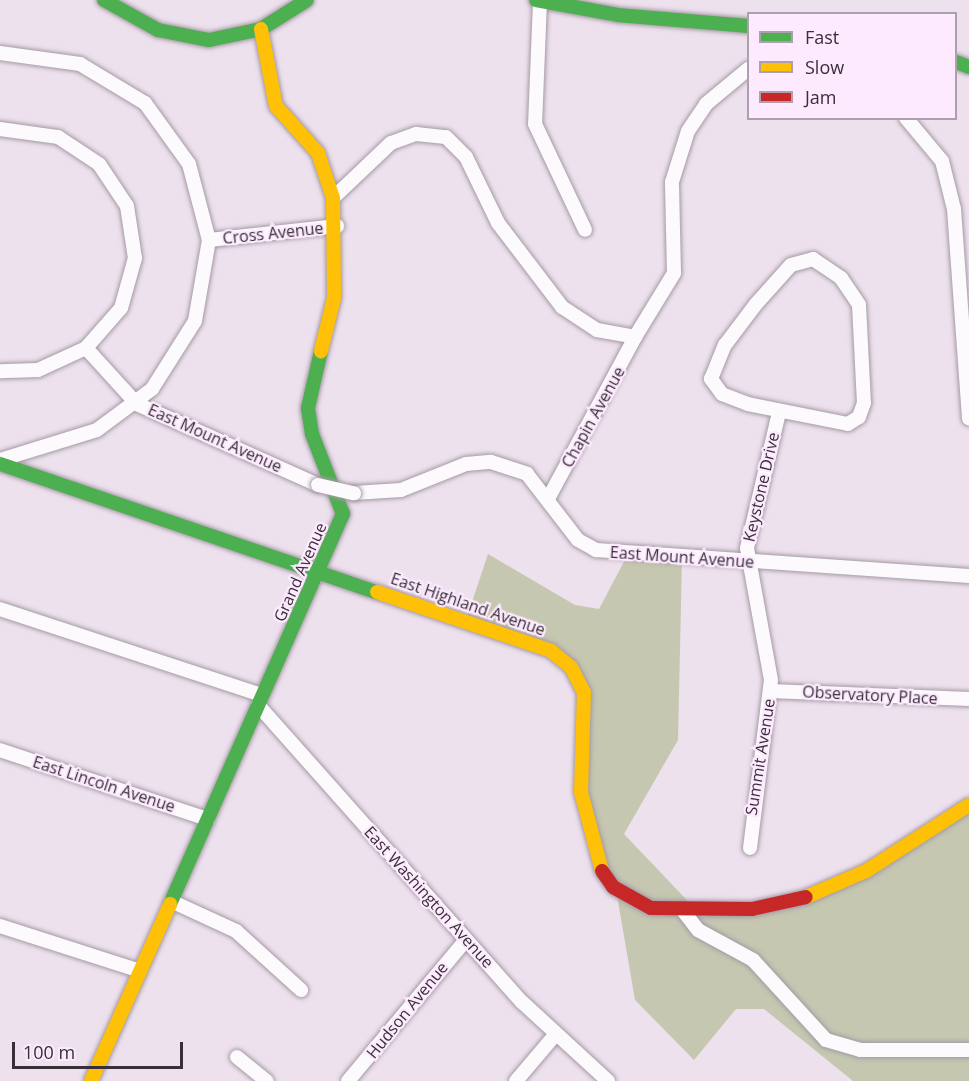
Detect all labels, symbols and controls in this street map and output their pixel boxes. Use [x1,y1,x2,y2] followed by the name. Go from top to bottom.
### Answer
[747,12,957,120] legend
[805,25,839,49] text: Fast
[805,55,844,79] text: Slow
[805,85,837,109] text: Jam
[222,218,324,248] street label: Cross Avenue
[557,363,629,471] street label: Chapin Avenue
[145,400,285,476] street label: East Mount Avenue
[739,430,783,544] street label: Keystone Drive
[270,519,330,625] street label: Grand Avenue
[609,542,755,572] street label: East Mount Avenue
[388,569,548,639] street label: East Highland Avenue
[802,682,938,708] street label: Observatory Place
[741,697,779,817] street label: Summit Avenue
[30,752,178,816] street label: East Lincoln Avenue
[360,822,498,972] street label: East Washington Avenue
[362,958,452,1062] street label: Hudson Avenue
[15,1030,186,1068] scale bar
[23,1040,75,1064] text: 100 m

